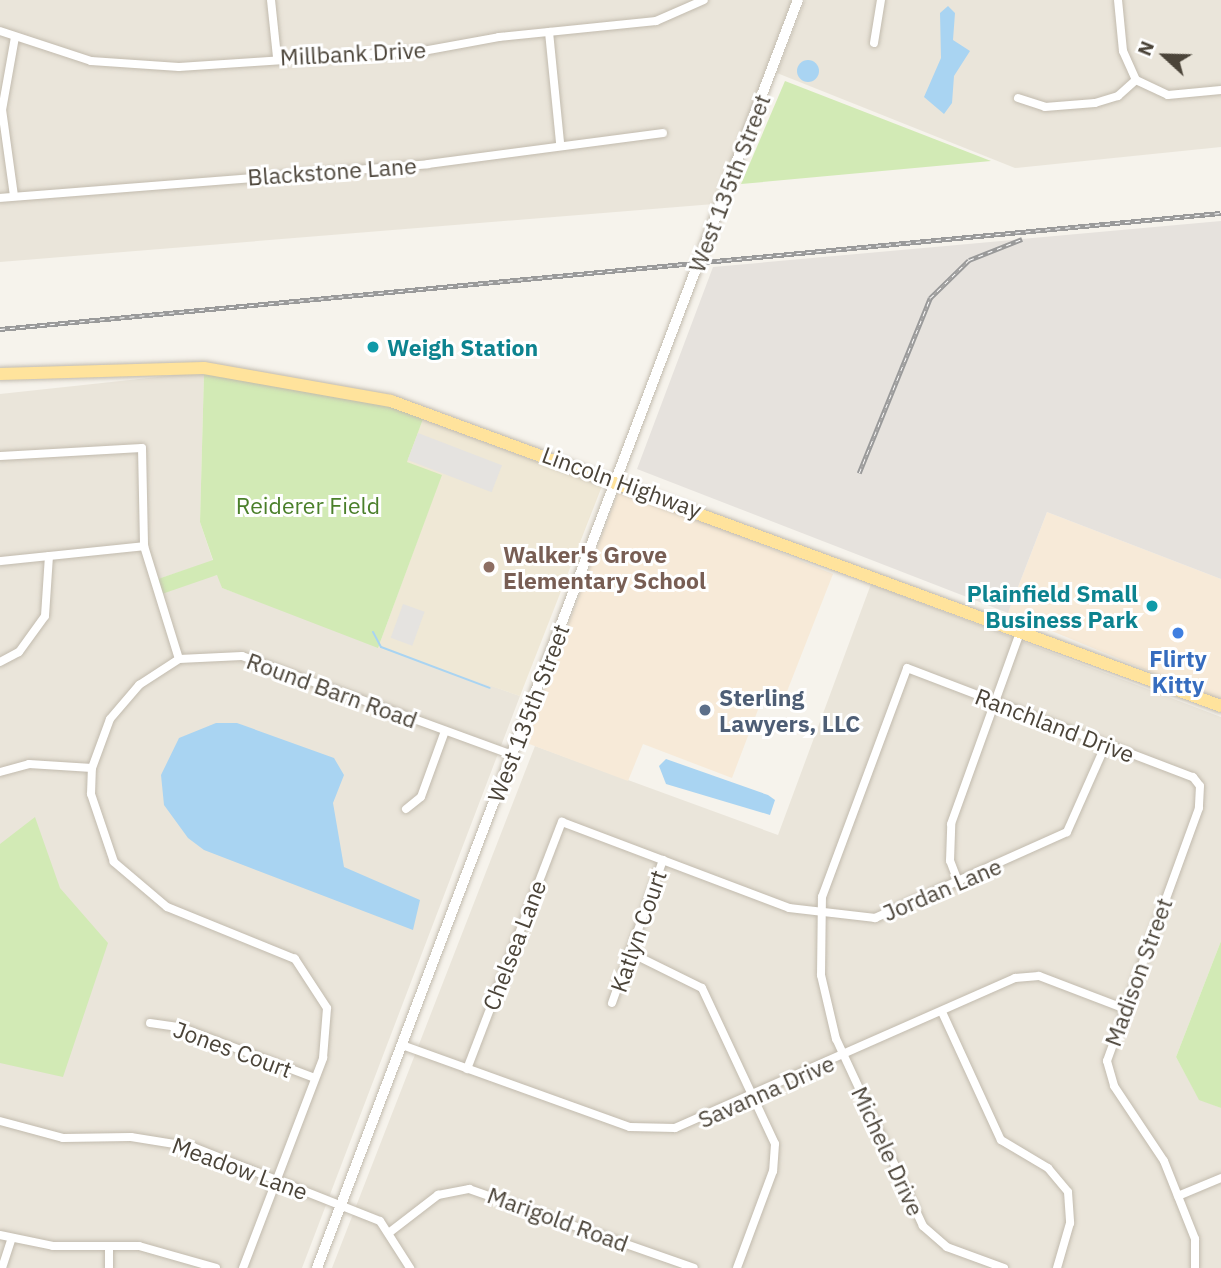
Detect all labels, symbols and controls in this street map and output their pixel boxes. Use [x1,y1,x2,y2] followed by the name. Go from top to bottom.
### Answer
[1130,21,1200,91] north arrow
[279,35,427,71] street label: Millbank Drive
[1132,37,1159,59] text: N
[682,90,776,276] street label: West 135th Street
[246,151,418,191] street label: Blackstone Lane
[387,333,538,361] place label: Weigh Station
[365,339,381,355] marker: Weigh Station
[539,440,705,524] street label: Lincoln Highway
[236,491,380,519] park label: Reiderer Field
[503,540,706,594] place label: Walker's Grove Elementary School
[481,559,497,575] marker: Walker's Grove Elementary School
[967,579,1138,633] place label: Plainfield Small Business Park
[1144,598,1160,614] marker: Plainfield Small Business Park
[481,620,575,806] street label: West 135th Street
[1170,625,1186,641] marker: Flirty Kitty
[1149,644,1207,698] place label: Flirty Kitty
[243,646,421,734] street label: Round Barn Road
[972,682,1138,768] street label: Ranchland Drive
[719,683,860,737] place label: Sterling Lawyers, LLC
[697,702,713,718] marker: Sterling Lawyers, LLC
[878,852,1006,926] street label: Jordan Lane
[604,866,672,996] street label: Katlyn Court
[477,876,551,1014] street label: Chelsea Lane
[1098,894,1178,1050] street label: Madison Street
[170,1015,296,1083] street label: Jones Court
[694,1049,838,1133] street label: Savanna Drive
[846,1082,930,1220] street label: Michele Drive
[168,1131,312,1205] street label: Meadow Lane
[484,1181,632,1257] street label: Marigold Road

